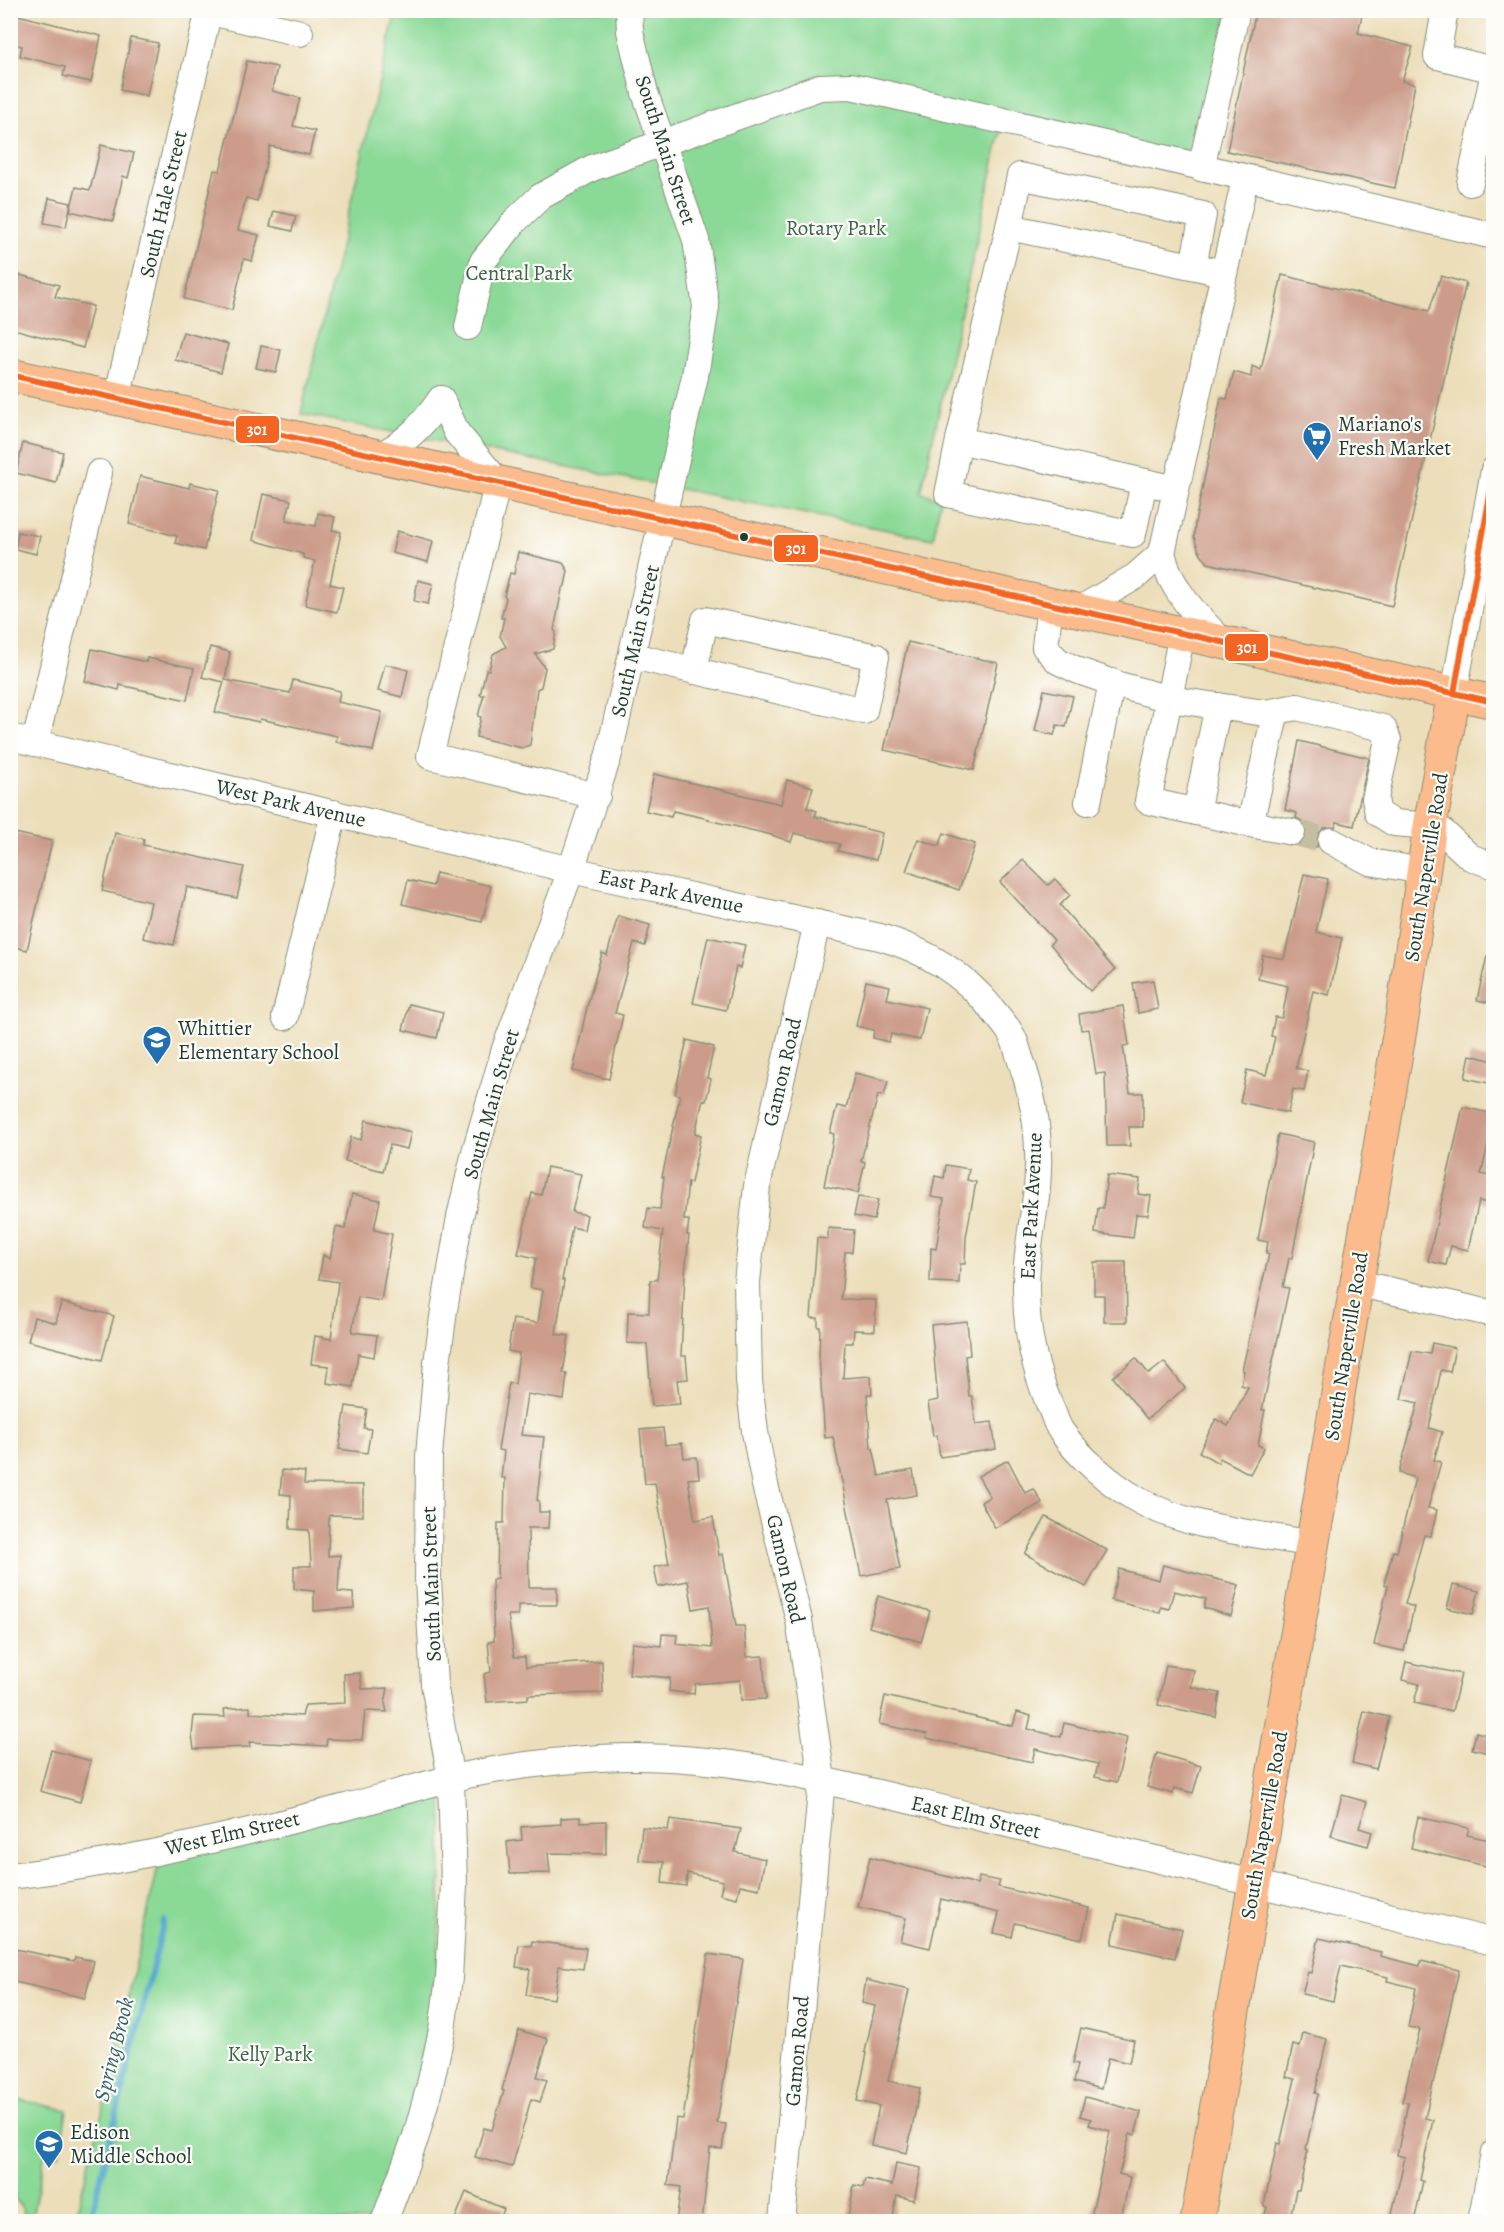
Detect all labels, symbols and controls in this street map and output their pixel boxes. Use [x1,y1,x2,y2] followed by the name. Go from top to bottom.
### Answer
[629,72,703,228] street label: South Main Street
[132,128,194,280] street label: South Hale Street
[786,214,887,242] park label: Rotary Park
[466,259,573,287] park label: Central Park
[1338,410,1451,462] place label: Mariano's Fresh Market
[235,415,280,444] line badge: 301
[247,419,268,441] text: 301
[1301,420,1333,462] supermarket icon: Mariano's Fresh Market
[738,531,750,543] unlabelled marker
[773,534,819,563] line badge: 301
[786,538,807,560] text: 301
[604,562,666,720] street label: South Main Street
[1224,633,1269,662] line badge: 301
[1237,637,1258,659] text: 301
[1397,770,1455,963] street label: South Naperville Road
[212,772,369,834] street label: West Park Avenue
[596,862,746,920] street label: East Park Avenue
[177,1014,339,1066] place label: Whittier Elementary School
[756,1014,808,1129] street label: Gamon Road
[141,1024,173,1066] school or university icon: Whittier Elementary School
[456,1025,526,1183] street label: South Main Street
[1013,1132,1049,1280] street label: East Park Avenue
[1317,1249,1375,1442] street label: South Naperville Road
[414,1506,448,1662] street label: South Main Street
[760,1512,812,1627] street label: Gamon Road
[1234,1728,1294,1921] street label: South Naperville Road
[908,1788,1044,1846] street label: East Elm Street
[161,1804,302,1862] street label: West Elm Street
[87,1994,141,2105] water label: Spring Brook
[778,1994,816,2107] street label: Gamon Road
[227,2040,313,2068] park label: Kelly Park
[70,2118,192,2170] place label: Edison Middle School
[33,2128,65,2170] school or university icon: Edison Middle School

